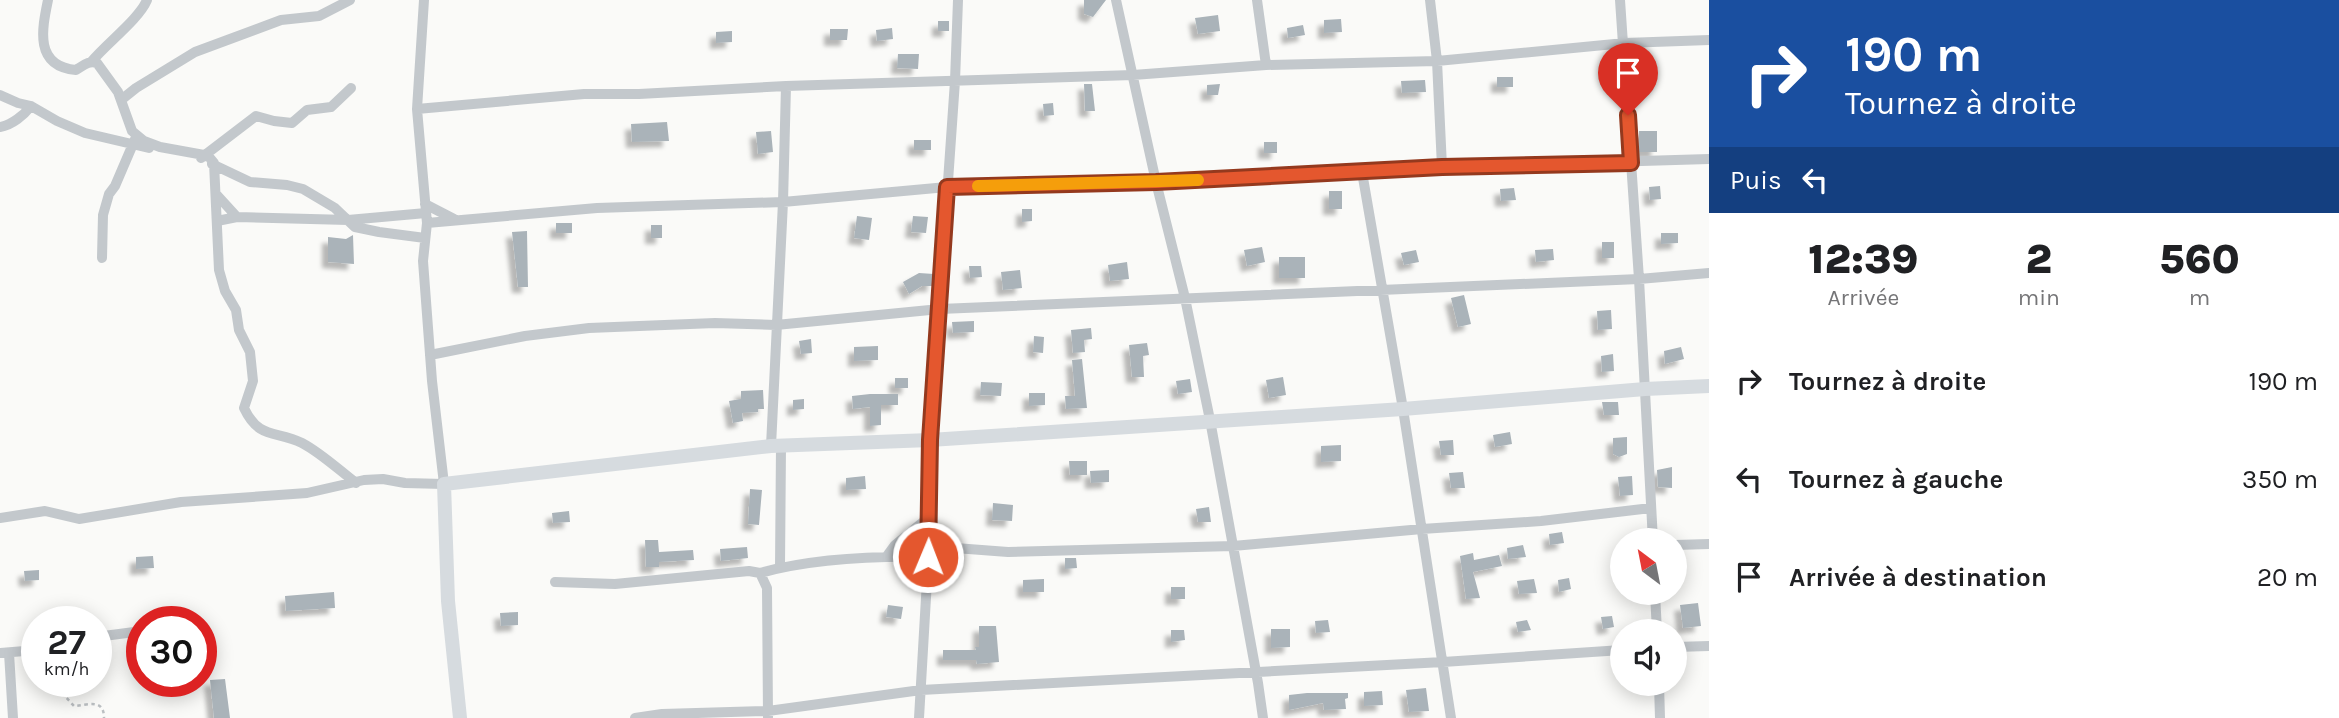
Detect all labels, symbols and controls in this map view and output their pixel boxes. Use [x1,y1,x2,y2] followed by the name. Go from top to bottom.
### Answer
[1845,26,1982,83] text: 190 m
[1730,28,1821,119] icon: right
[1598,43,1658,115] pin
[1609,54,1647,92] icon: arrive
[1845,85,2077,122] text: Tournez à droite
[1796,161,1834,199] icon: left
[1730,165,1782,196] text: Puis
[1808,234,1918,284] text: 12:39
[2026,234,2052,284] text: 2
[2159,234,2240,284] text: 560
[1827,284,1899,311] text: Arrivée
[2018,284,2060,311] text: min
[2189,284,2210,311] text: m
[1730,362,1768,400] icon: right
[1789,366,1986,397] text: Tournez à droite
[2248,366,2318,397] text: 190 m
[1730,460,1768,498] icon: left
[1789,464,2003,495] text: Tournez à gauche
[2242,464,2318,495] text: 350 m
[891,520,965,594] position arrow
[1610,528,1687,606] north arrow
[1610,528,1687,696] map controls
[1730,558,1768,596] icon: arrive
[1789,562,2047,593] text: Arrivée à destination
[2257,562,2318,593] text: 20 m
[126,606,217,697] speed limit sign: 30
[1610,619,1687,696] button: sound
[47,622,86,663] text: 27
[44,658,89,680] text: km/h

